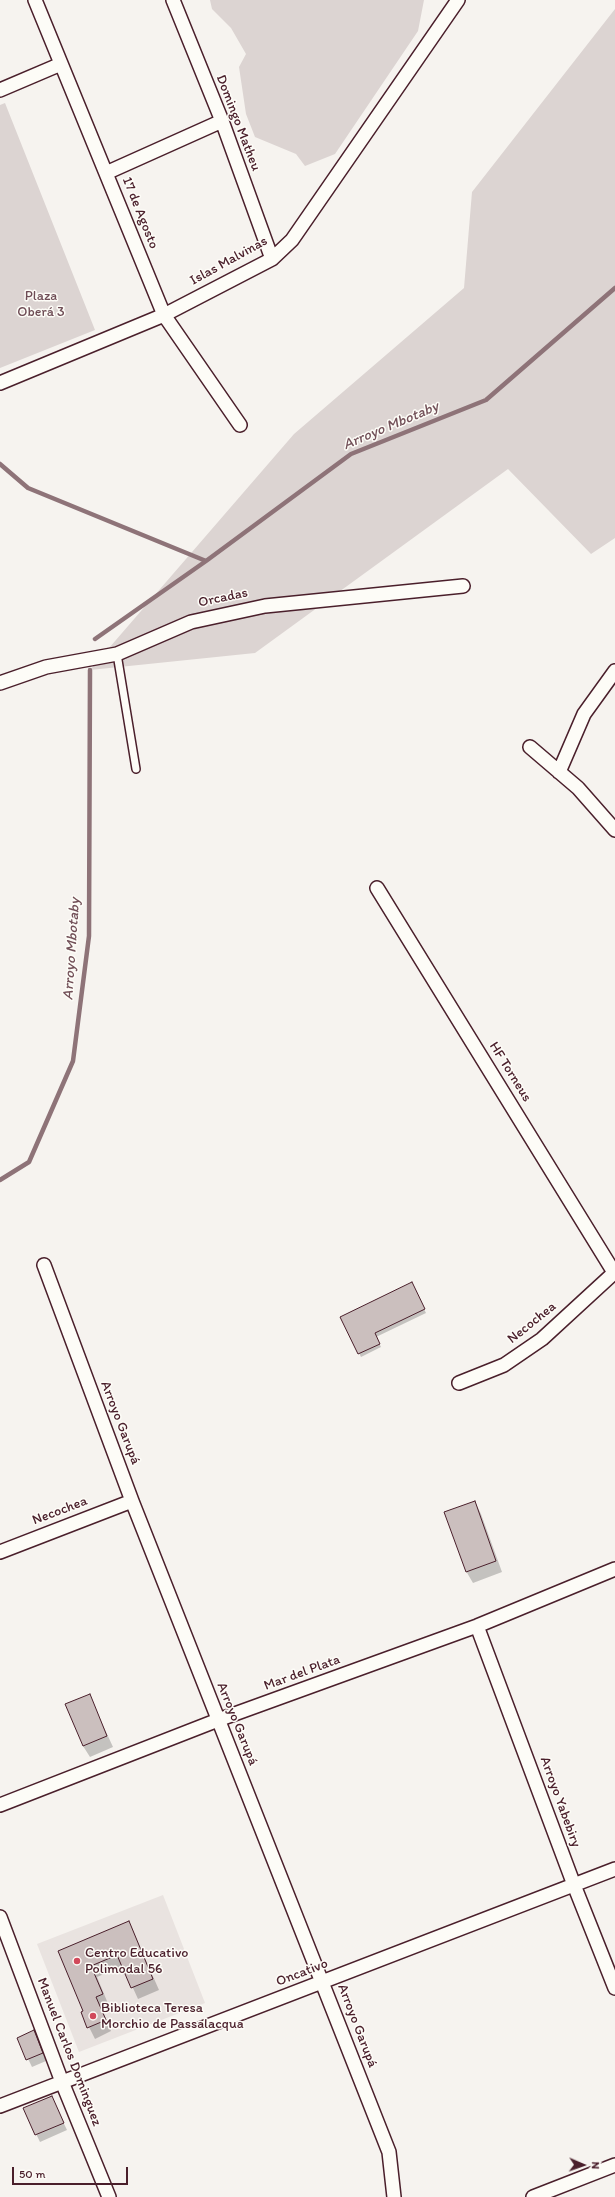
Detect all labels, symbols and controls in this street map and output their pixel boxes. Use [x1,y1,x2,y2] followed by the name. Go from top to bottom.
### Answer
[212,72,264,174] street label: Domingo Matheu
[118,175,162,251] street label: 17 de Agosto
[187,233,271,289] street label: Islas Malvinas
[17,288,65,320] park label: Plaza Oberá 3
[340,398,442,454] water label: Arroyo Mbotaby
[197,585,249,611] street label: Orcadas
[59,897,85,1001] water label: Arroyo Mbotaby
[485,1039,535,1105] street label: HF Torneus
[504,1298,560,1348] street label: Necochea
[96,1379,144,1467] street label: Arroyo Garupá
[30,1493,90,1529] street label: Necochea
[262,1651,342,1695] street label: Mar del Plata
[213,1680,261,1768] street label: Arroyo Garupá
[536,1754,584,1850] street label: Arroyo Yabebiry
[85,1945,188,1978] place label: Centro Educativo Polimodal 56
[274,1955,330,1991] street label: Oncativo
[72,1956,82,1966] marker: Centro Educativo Polimodal 56
[33,1976,105,2128] street label: Manuel Carlos Dominguez
[333,1982,381,2070] street label: Arroyo Garupá
[101,2000,244,2032] place label: Biblioteca Teresa Morchio de Passalacqua
[88,2011,98,2021] marker: Biblioteca Teresa Morchio de Passalacqua
[563,2145,603,2185] north arrow
[14,2159,130,2185] scale bar
[589,2161,602,2169] text: N
[19,2167,45,2181] text: 50 m

